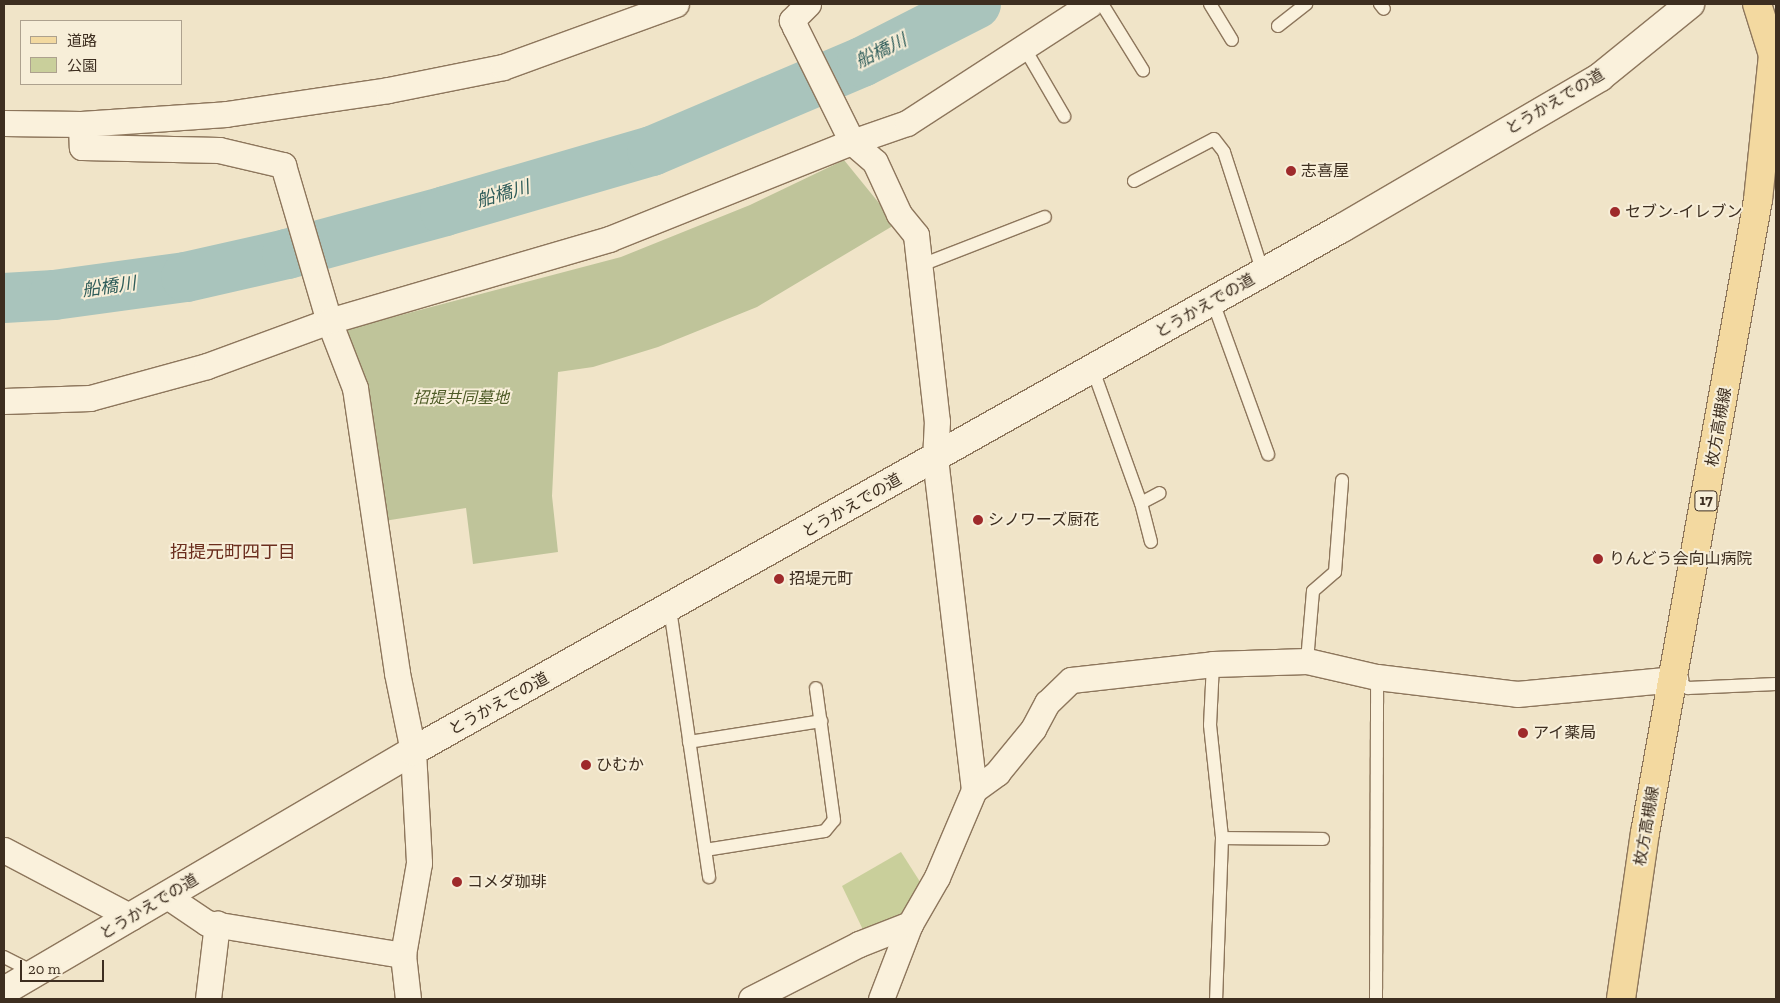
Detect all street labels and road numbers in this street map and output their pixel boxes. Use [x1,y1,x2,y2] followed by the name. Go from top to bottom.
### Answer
[1502,65,1608,139] street label: とうかえでの道
[1152,270,1258,342] street label: とうかえでの道
[1703,386,1735,468] street label: 枚方高槻線
[799,470,905,542] street label: とうかえでの道
[1694,488,1718,514] road number: 17
[445,668,553,740] street label: とうかえでの道
[1631,785,1663,867] street label: 枚方高槻線
[96,870,202,944] street label: とうかえでの道

